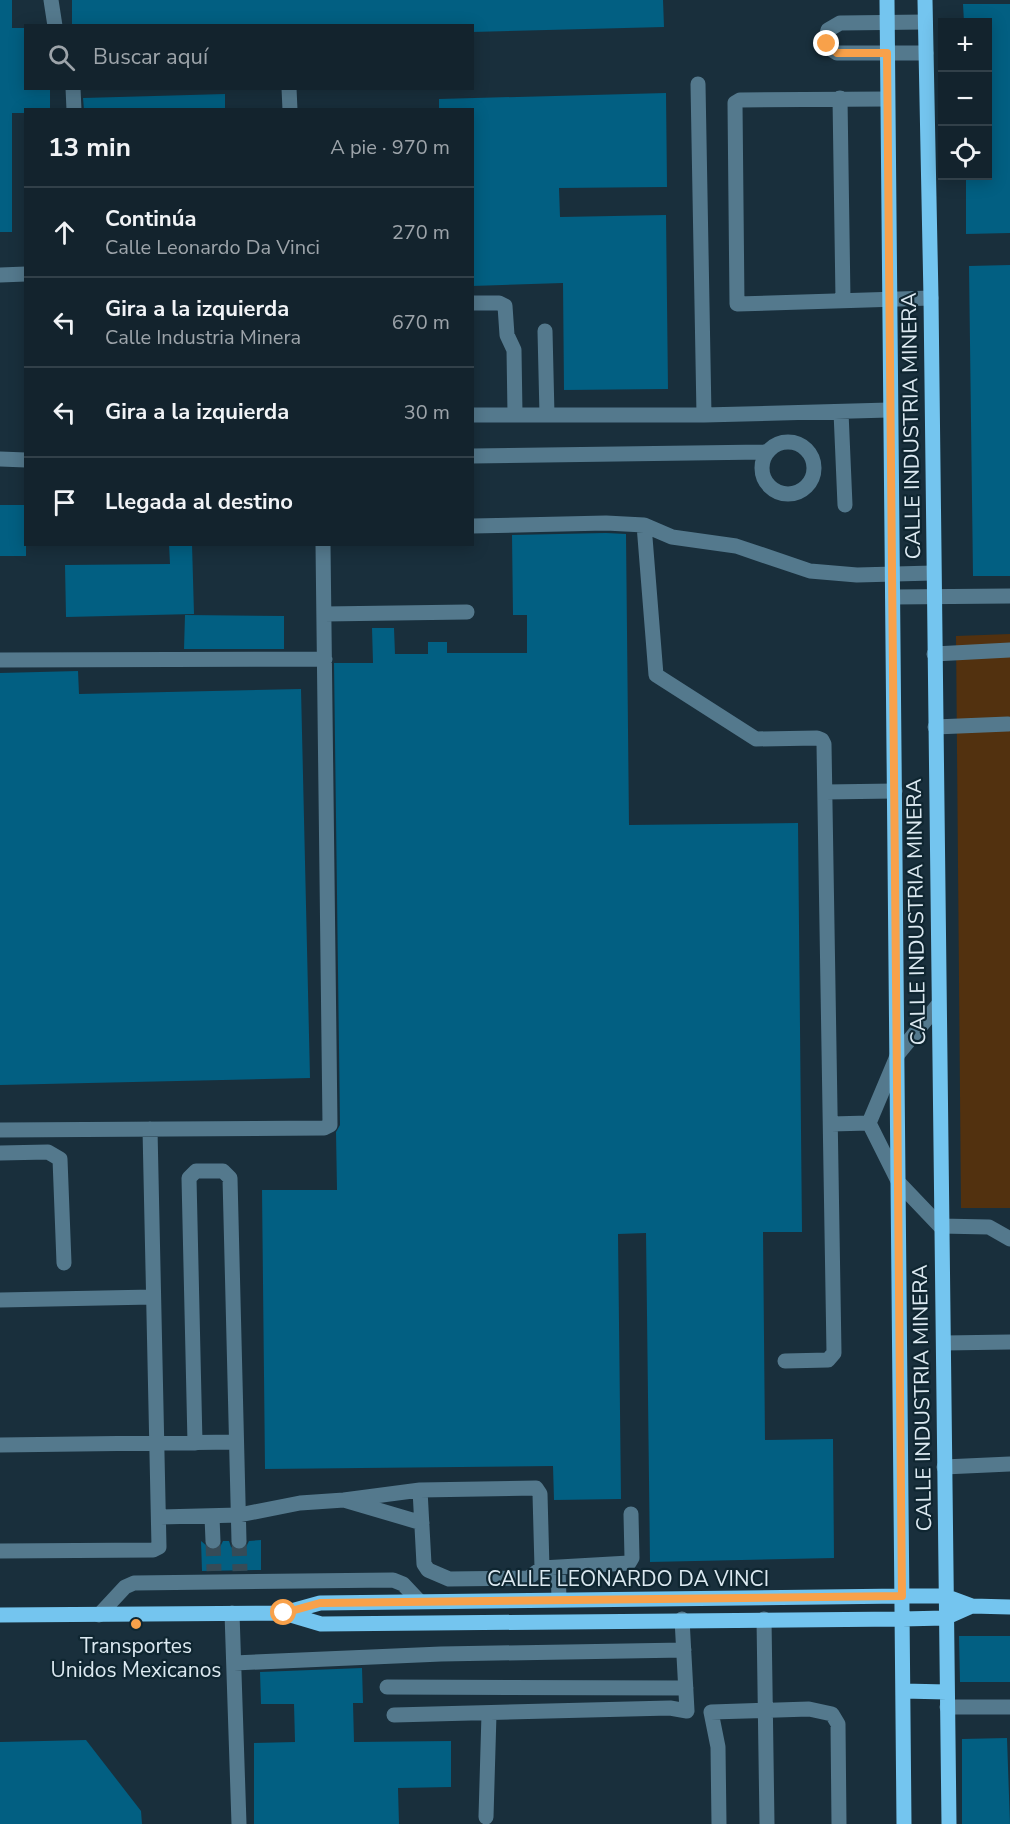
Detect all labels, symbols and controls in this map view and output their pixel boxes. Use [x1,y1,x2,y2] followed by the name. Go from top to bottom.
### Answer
[938,18,992,180] map controls
[938,18,992,72] button: +
[24,24,474,90] search box
[813,30,839,56] route end
[45,41,78,74] icon: search
[93,42,208,72] text: Buscar aquí
[938,72,992,126] button: −
[938,126,992,180] button: locate
[48,130,131,165] text: 13 min
[330,134,450,161] text: A pie · 970 m
[105,204,196,234] text: Continúa
[48,216,81,249] icon: ahead
[392,219,450,246] text: 270 m
[105,234,320,261] text: Calle Leonardo Da Vinci
[895,292,927,560] street label: CALLE INDUSTRIA MINERA
[105,294,289,324] text: Gira a la izquierda
[48,306,81,339] icon: left
[392,309,450,336] text: 670 m
[105,324,301,351] text: Calle Industria Minera
[48,396,81,429] icon: left
[105,397,289,427] text: Gira a la izquierda
[404,399,450,426] text: 30 m
[48,486,81,519] icon: arrive
[105,487,293,517] text: Llegada al destino
[900,778,932,1046] street label: CALLE INDUSTRIA MINERA
[906,1264,938,1532] street label: CALLE INDUSTRIA MINERA
[487,1565,769,1593] street label: CALLE LEONARDO DA VINCI
[270,1599,296,1625] route start
[129,1617,143,1631] marker: Transportes Unidos Mexicanos
[51,1632,221,1684] place label: Transportes Unidos Mexicanos

